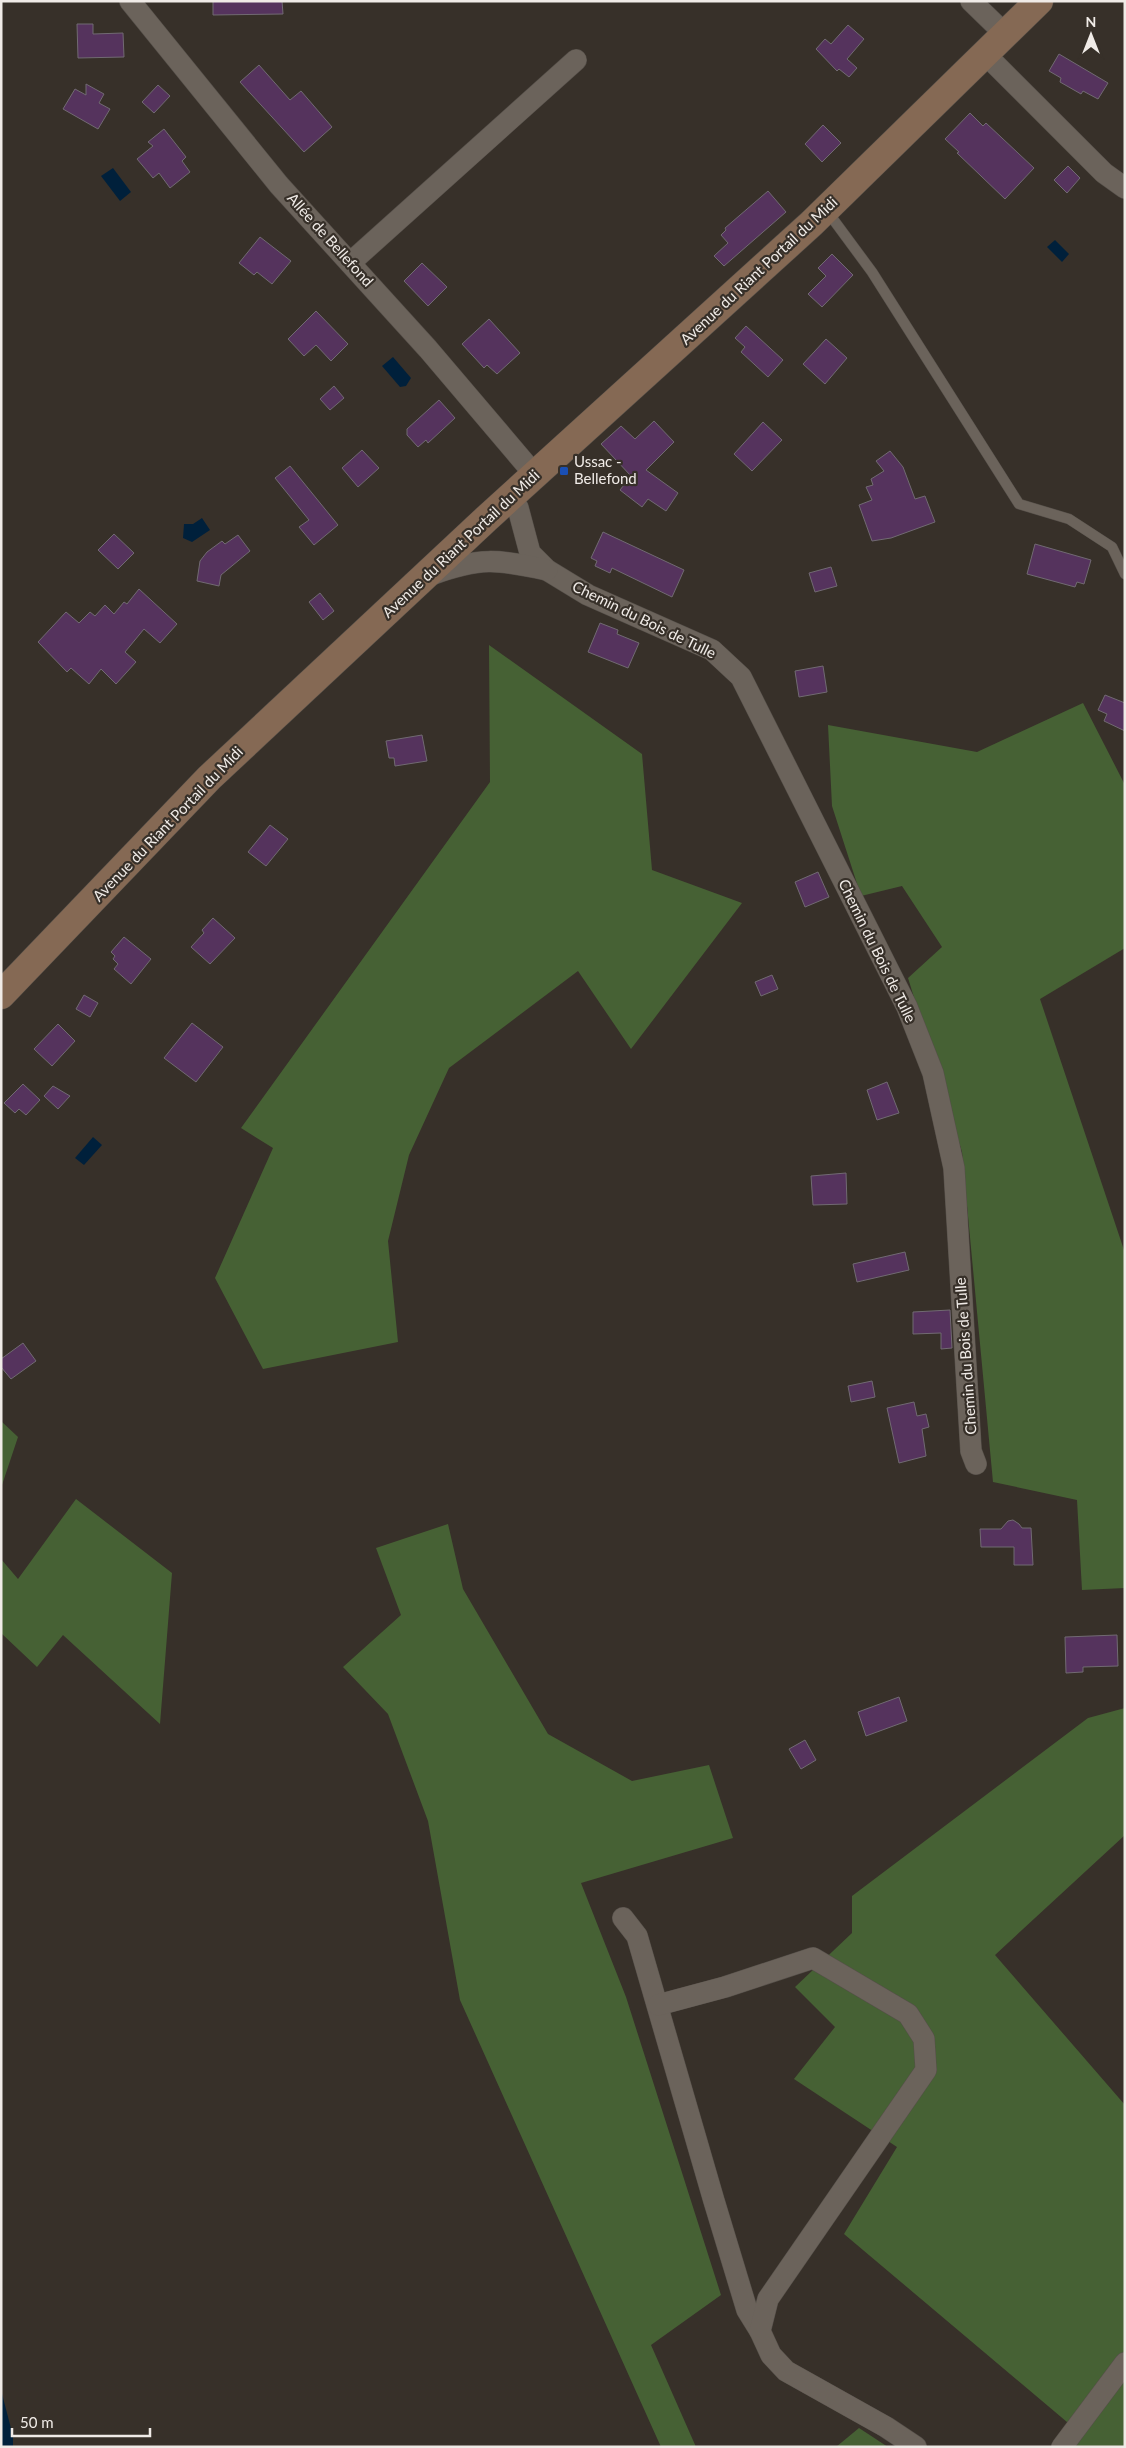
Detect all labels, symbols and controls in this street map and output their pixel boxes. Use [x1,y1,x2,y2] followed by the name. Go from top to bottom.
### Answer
[1066,10,1116,60] north arrow
[1086,13,1096,30] text: N
[284,189,378,290] street label: Allée de Bellefond
[676,193,841,348] street label: Avenue du Riant Portail du Midi
[574,452,637,487] place label: Ussac - Bellefond
[558,465,570,477] marker: Ussac - Bellefond
[378,466,543,621] street label: Avenue du Riant Portail du Midi
[570,577,719,662] street label: Chemin du Bois de Tulle
[88,742,246,904] street label: Avenue du Riant Portail du Midi
[835,876,921,1025] street label: Chemin du Bois de Tulle
[951,1277,979,1435] street label: Chemin du Bois de Tulle
[12,2406,150,2438] scale bar
[20,2413,54,2431] text: 50 m

